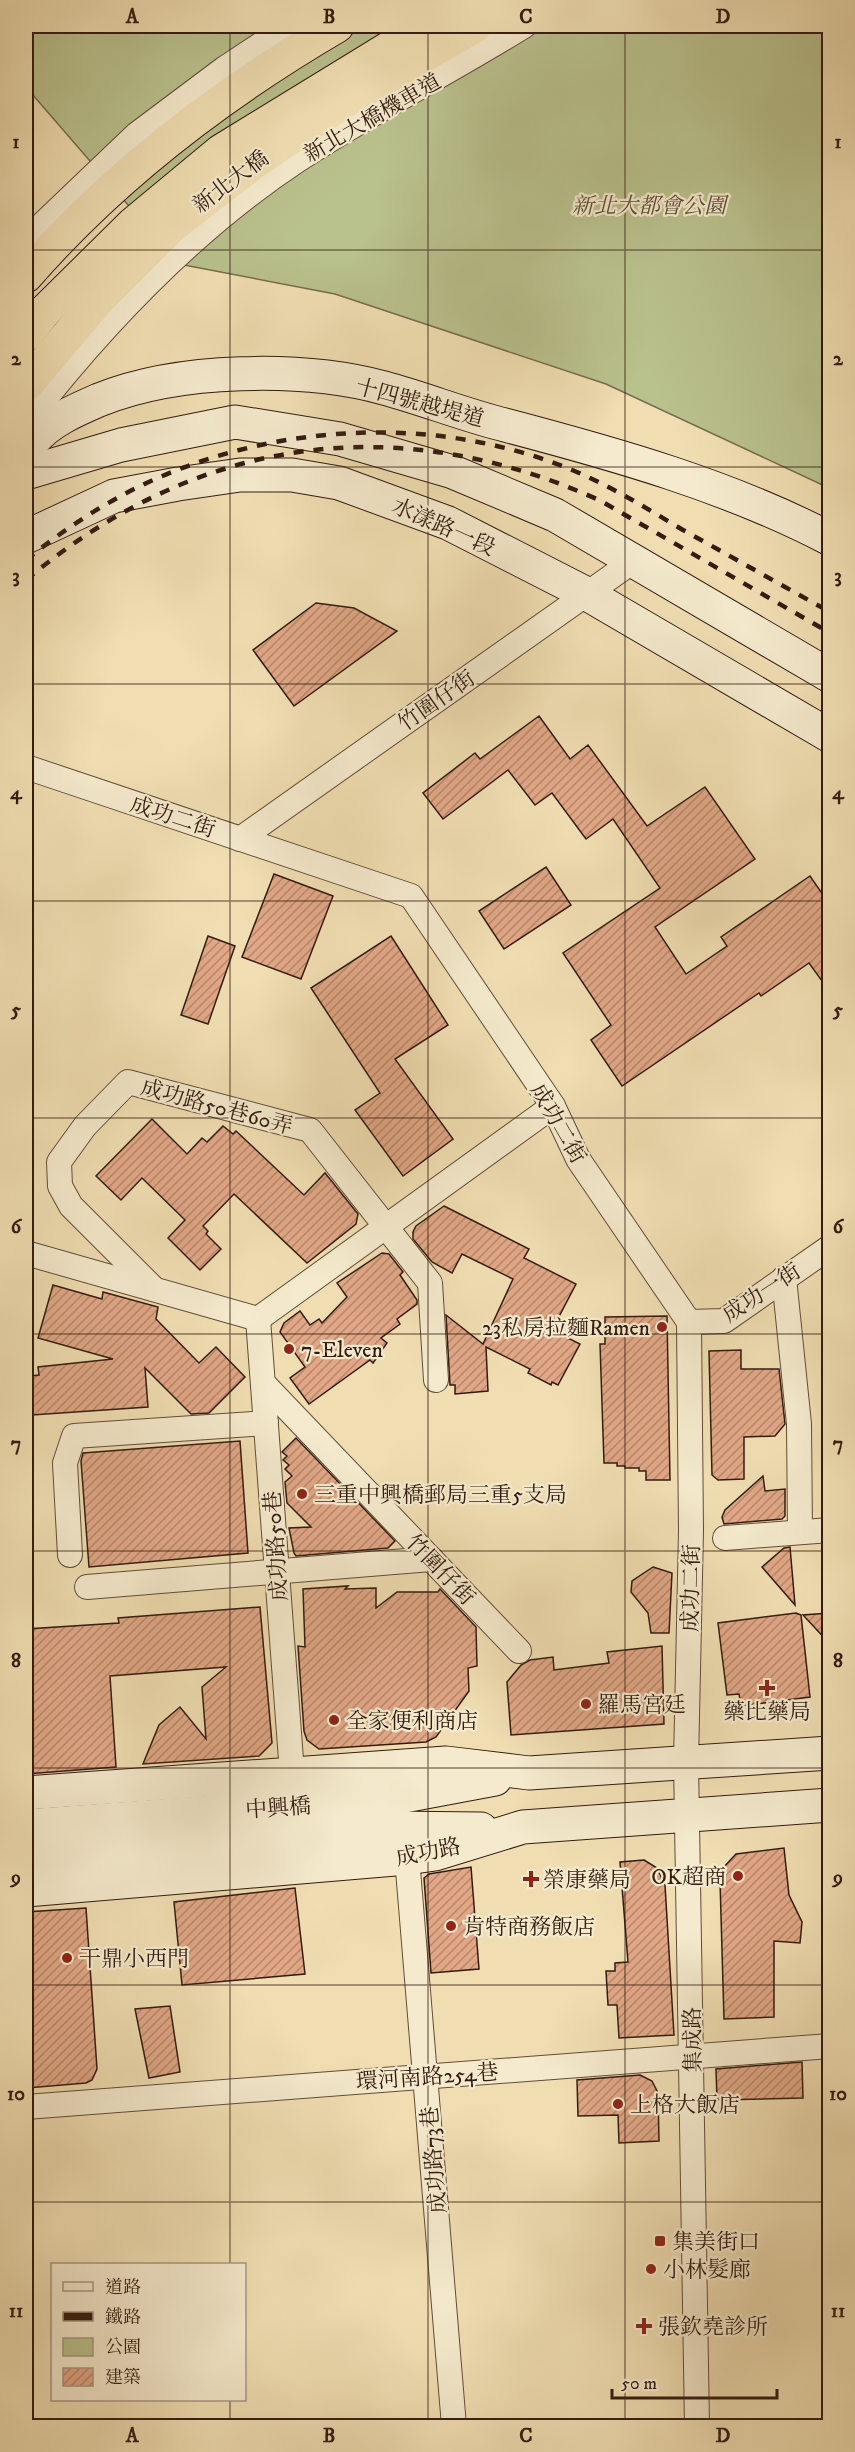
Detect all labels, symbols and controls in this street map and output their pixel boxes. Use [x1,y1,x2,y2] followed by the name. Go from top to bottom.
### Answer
[125,5,140,30] text: A
[323,5,335,30] text: B
[519,5,533,30] text: C
[716,5,731,30] text: D
[299,68,446,168] street label: 新北大橋機車道
[12,130,20,155] text: 1
[834,130,842,155] text: 1
[188,145,274,219] street label: 新北大橋
[572,193,729,220] park label: 新北大都會公園
[11,347,22,372] text: 2
[833,347,844,372] text: 2
[352,373,487,434] street label: 十四號越堤道
[388,493,499,562] street label: 水漾路一段
[12,564,20,589] text: 3
[834,564,842,589] text: 3
[393,665,481,738] street label: 竹圍仔街
[10,781,23,806] text: 4
[832,781,845,806] text: 4
[127,791,219,844] street label: 成功二街
[10,998,21,1023] text: 5
[832,998,843,1023] text: 5
[138,1074,295,1141] street label: 成功路50巷60弄
[524,1079,591,1169] street label: 成功二街
[11,1215,23,1240] text: 6
[833,1215,845,1240] text: 6
[718,1258,806,1329] street label: 成功一街
[482,1315,650,1342] place label: 23私房拉麵Ramen
[655,1320,669,1334] marker: 23私房拉麵Ramen
[301,1337,383,1364] place label: 7-Eleven
[282,1342,296,1356] marker: 7-Eleven
[11,1432,21,1457] text: 7
[833,1432,843,1457] text: 7
[314,1482,567,1509] place label: 三重中興橋郵局三重5支局
[295,1487,309,1501] marker: 三重中興橋郵局三重5支局
[259,1490,294,1602] street label: 成功路50巷
[400,1529,480,1611] street label: 竹圍仔街
[677,1544,706,1632] street label: 成功二街
[11,1649,21,1674] text: 8
[833,1649,843,1674] text: 8
[760,1681,774,1695] marker: 藥比藥局
[598,1692,686,1719] place label: 羅馬宮廷
[579,1697,593,1711] marker: 羅馬宮廷
[723,1699,811,1726] place label: 藥比藥局
[346,1708,478,1735] place label: 全家便利商店
[327,1713,341,1727] marker: 全家便利商店
[244,1793,312,1824] street label: 中興橋
[393,1833,463,1872] street label: 成功路
[651,1864,726,1891] place label: OK超商
[9,1866,21,1891] text: 9
[831,1866,843,1891] text: 9
[543,1867,631,1894] place label: 榮康藥局
[731,1869,745,1883] marker: OK超商
[524,1872,538,1886] marker: 榮康藥局
[463,1914,595,1941] place label: 肯特商務飯店
[444,1919,458,1933] marker: 肯特商務飯店
[79,1946,189,1973] place label: 干鼎小西門
[60,1951,74,1965] marker: 干鼎小西門
[679,2007,708,2073] street label: 集成路
[355,2059,499,2096] street label: 環河南路254巷
[7,2082,25,2107] text: 10
[829,2082,847,2107] text: 10
[630,2092,740,2119] place label: 上格大飯店
[611,2097,625,2111] marker: 上格大飯店
[416,2105,453,2215] street label: 成功路73巷
[672,2229,760,2256] place label: 集美街口
[653,2234,667,2248] marker: 集美街口
[663,2257,751,2284] place label: 小林髮廊
[644,2262,658,2276] marker: 小林髮廊
[51,2263,246,2401] legend
[105,2277,141,2299] text: 道路
[9,2299,23,2324] text: 11
[831,2299,845,2324] text: 11
[105,2307,141,2329] text: 鐵路
[658,2314,768,2341] place label: 張欽堯診所
[635,2317,653,2335] marker: 張欽堯診所
[105,2337,141,2359] text: 公園
[612,2362,777,2400] scale bar
[105,2367,141,2389] text: 建築
[621,2373,657,2395] text: 50 m
[125,2424,140,2449] text: A
[323,2424,335,2449] text: B
[519,2424,533,2449] text: C
[716,2424,731,2449] text: D

